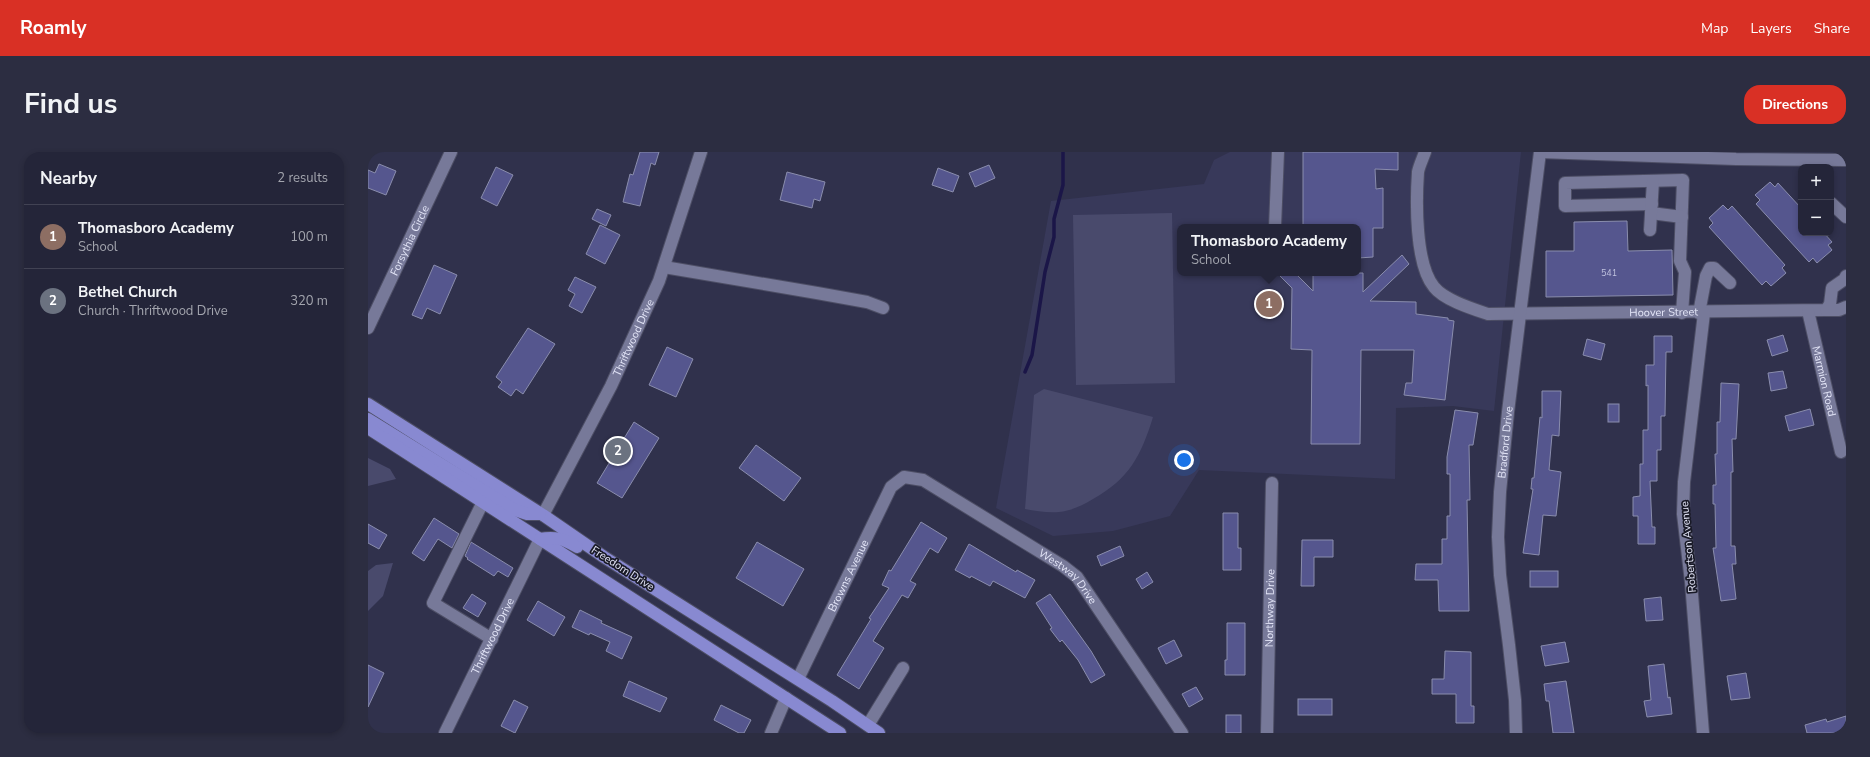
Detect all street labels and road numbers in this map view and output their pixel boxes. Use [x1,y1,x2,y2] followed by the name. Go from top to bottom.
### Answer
[387,203,433,278] street label: Forsythia Circle
[609,297,658,379] street label: Thriftwood Drive
[1629,305,1698,320] street label: Hoover Street
[1808,344,1839,418] street label: Marmion Road
[1494,405,1517,479] street label: Bradford Drive
[1677,501,1700,593] street label: Robertson Avenue
[825,537,872,614] street label: Browns Avenue
[588,542,657,594] street label: Freedom Drive
[1036,546,1100,607] street label: Westway Drive
[1262,569,1278,647] street label: Northway Drive
[468,595,518,677] street label: Thriftwood Drive

